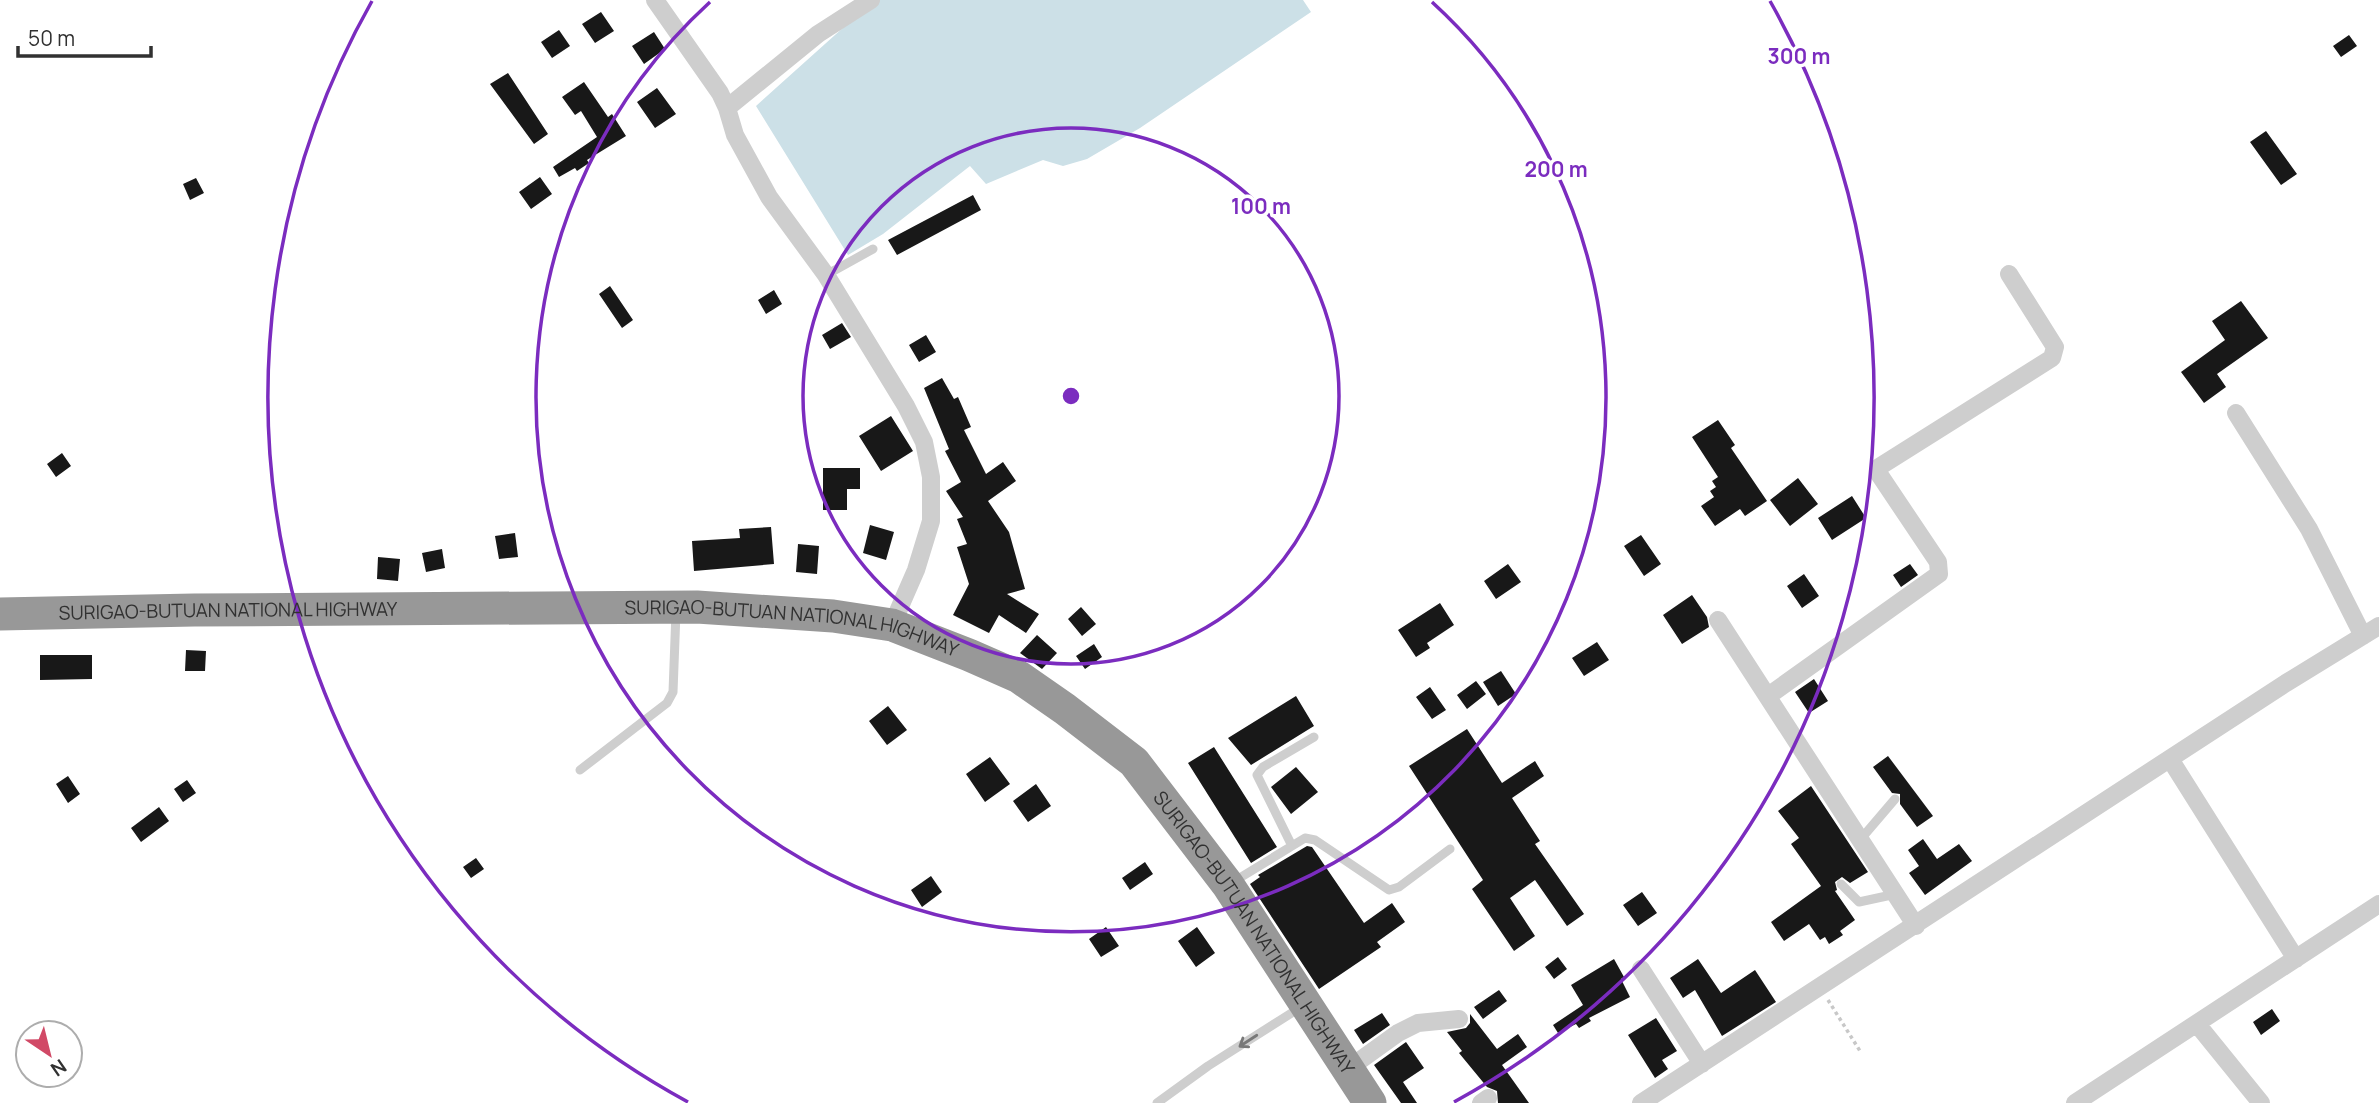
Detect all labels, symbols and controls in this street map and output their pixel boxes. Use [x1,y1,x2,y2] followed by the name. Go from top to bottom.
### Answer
[18,14,150,58] scale bar
[28,24,75,52] text: 50 m
[1768,42,1830,70] text: 300 m
[1524,155,1588,183] text: 200 m
[1231,192,1291,220] text: 100 m
[1059,384,1083,408] centre of rings
[624,594,963,663] street label: SURIGAO-BUTUAN NATIONAL HIGHWAY
[58,596,398,626] street label: SURIGAO-BUTUAN NATIONAL HIGHWAY
[1148,785,1361,1080] street label: SURIGAO-BUTUAN NATIONAL HIGHWAY
[14,1019,84,1089] north arrow
[1239,1034,1259,1048] one-way arrow
[46,1053,72,1082] text: N

